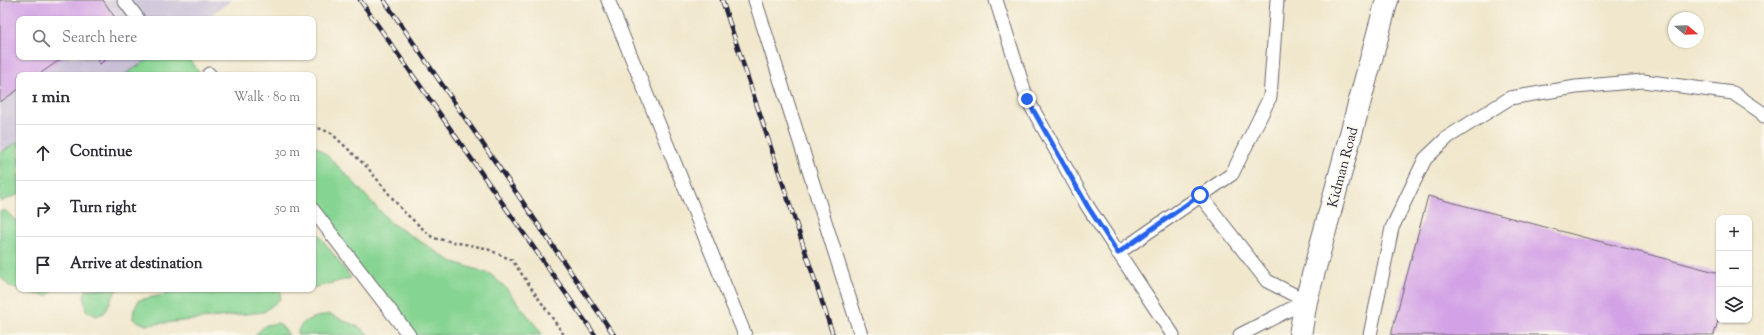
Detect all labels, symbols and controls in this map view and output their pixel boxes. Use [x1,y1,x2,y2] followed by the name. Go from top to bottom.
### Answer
[1668,12,1704,48] north arrow
[16,16,316,60] search box
[30,27,52,49] icon: search
[62,28,137,49] text: Search here
[32,86,70,110] text: 1 min
[234,89,300,107] text: Walk · 80 m
[1018,90,1036,108] route end
[1324,125,1364,210] street label: Kidman Road
[32,142,54,164] icon: ahead
[70,142,132,163] text: Continue
[274,144,300,162] text: 30 m
[1191,186,1209,204] route start
[32,198,54,220] icon: right
[70,198,136,219] text: Turn right
[275,200,300,218] text: 50 m
[1716,215,1752,323] map controls
[1716,215,1752,251] button: +
[1716,251,1752,287] button: −
[32,254,54,276] icon: arrive
[70,254,203,275] text: Arrive at destination
[1716,287,1752,323] button: layers

